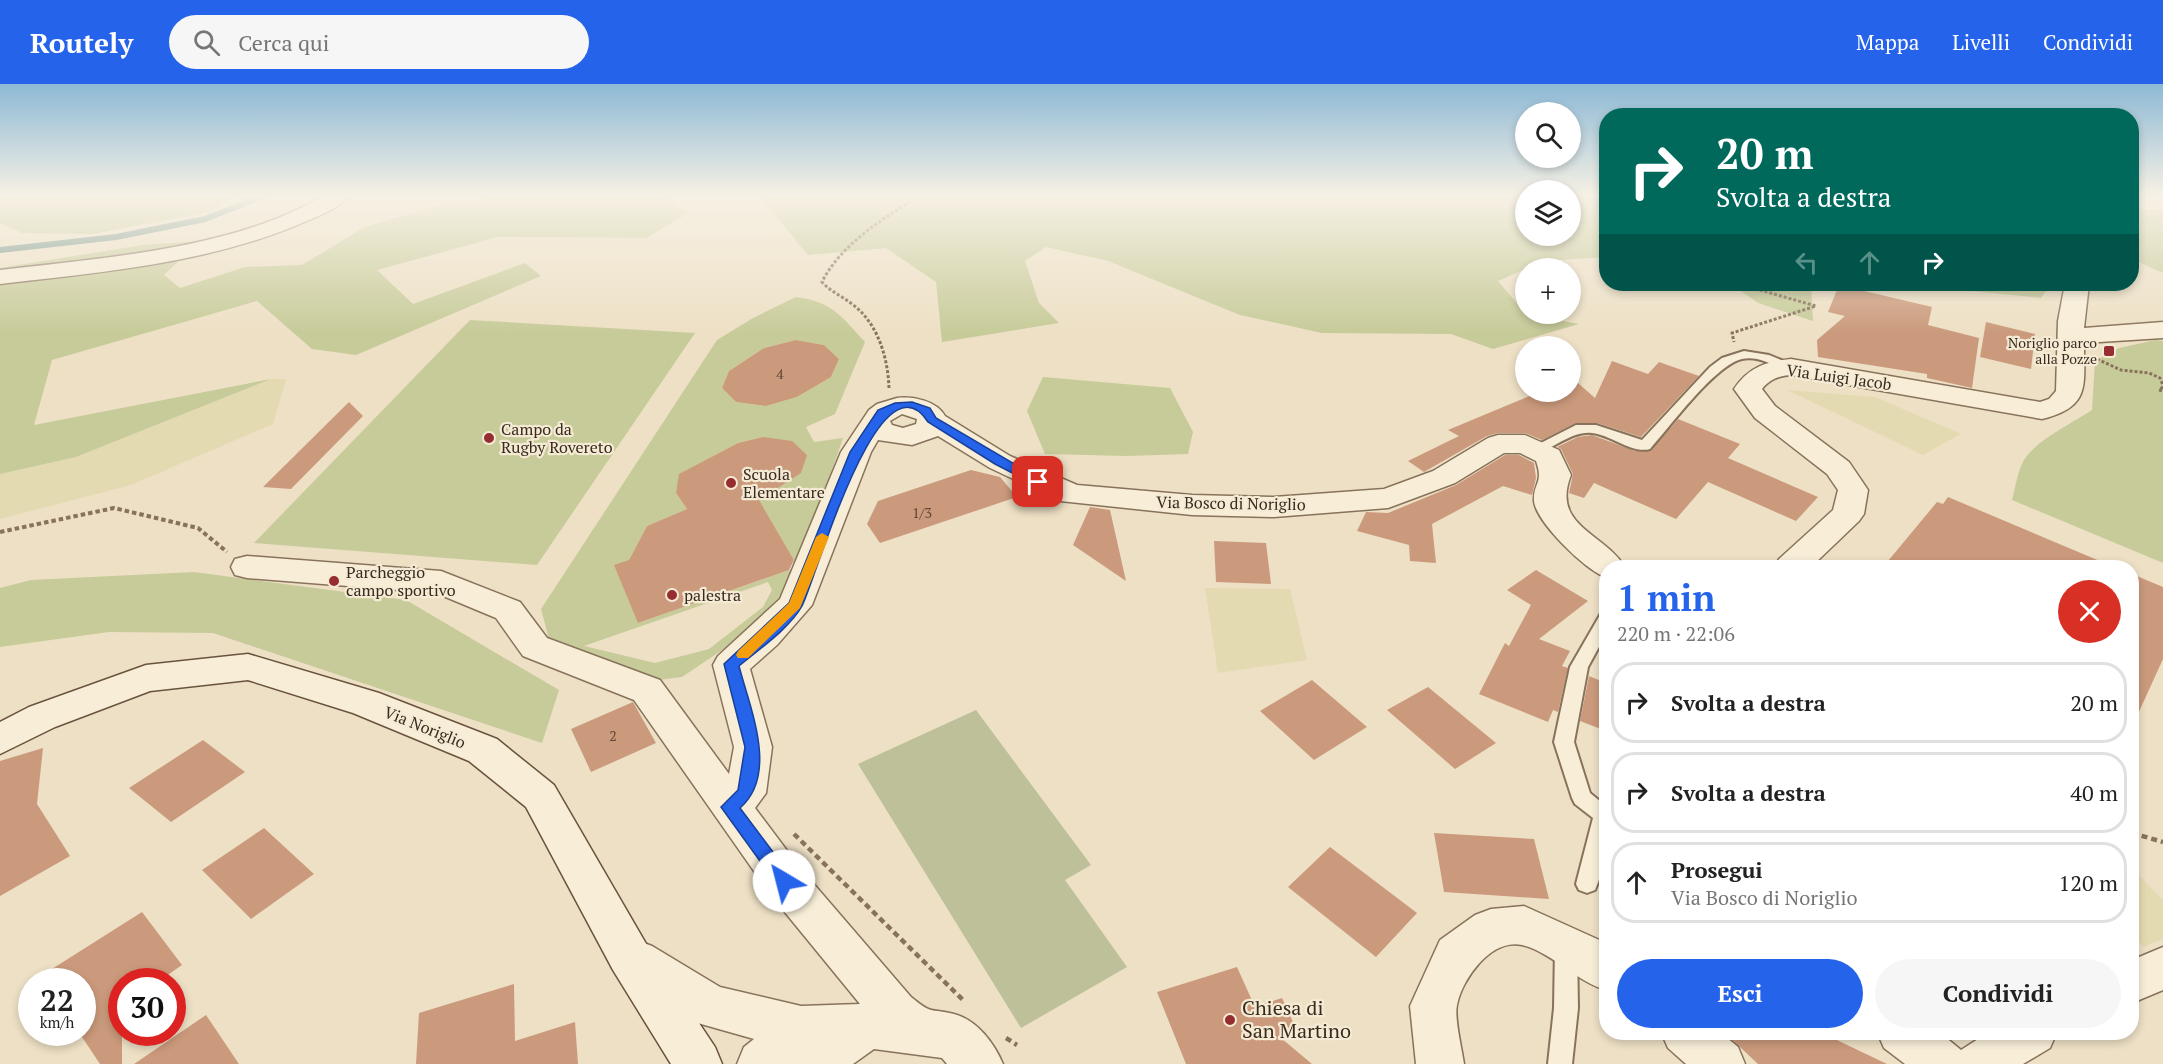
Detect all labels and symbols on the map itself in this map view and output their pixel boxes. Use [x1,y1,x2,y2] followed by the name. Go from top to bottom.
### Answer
[2008,333,2097,368] place label: Noriglio parco alla Pozze
[2102,344,2116,358] marker: Noriglio parco alla Pozze
[1785,359,1893,395] street label: Via Luigi Jacob
[776,364,784,383] house number: 4
[501,418,613,458] place label: Campo da Rugby Rovereto
[482,431,496,445] marker: Campo da Rugby Rovereto
[1012,456,1063,507] pin
[743,463,825,503] place label: Scuola Elementare
[724,476,738,490] marker: Scuola Elementare
[1156,491,1306,515] street label: Via Bosco di Noriglio
[912,503,932,522] house number: 1/3
[346,561,456,601] place label: Parcheggio campo sportivo
[327,574,341,588] marker: Parcheggio campo sportivo
[684,584,741,606] place label: palestra
[665,588,679,602] marker: palestra
[381,701,469,753] street label: Via Noriglio
[609,726,617,745] house number: 2
[752,849,816,913] position arrow
[108,968,186,1046] speed limit sign: 30
[1242,994,1351,1044] place label: Chiesa di San Martino
[1223,1013,1237,1027] marker: Chiesa di San Martino

